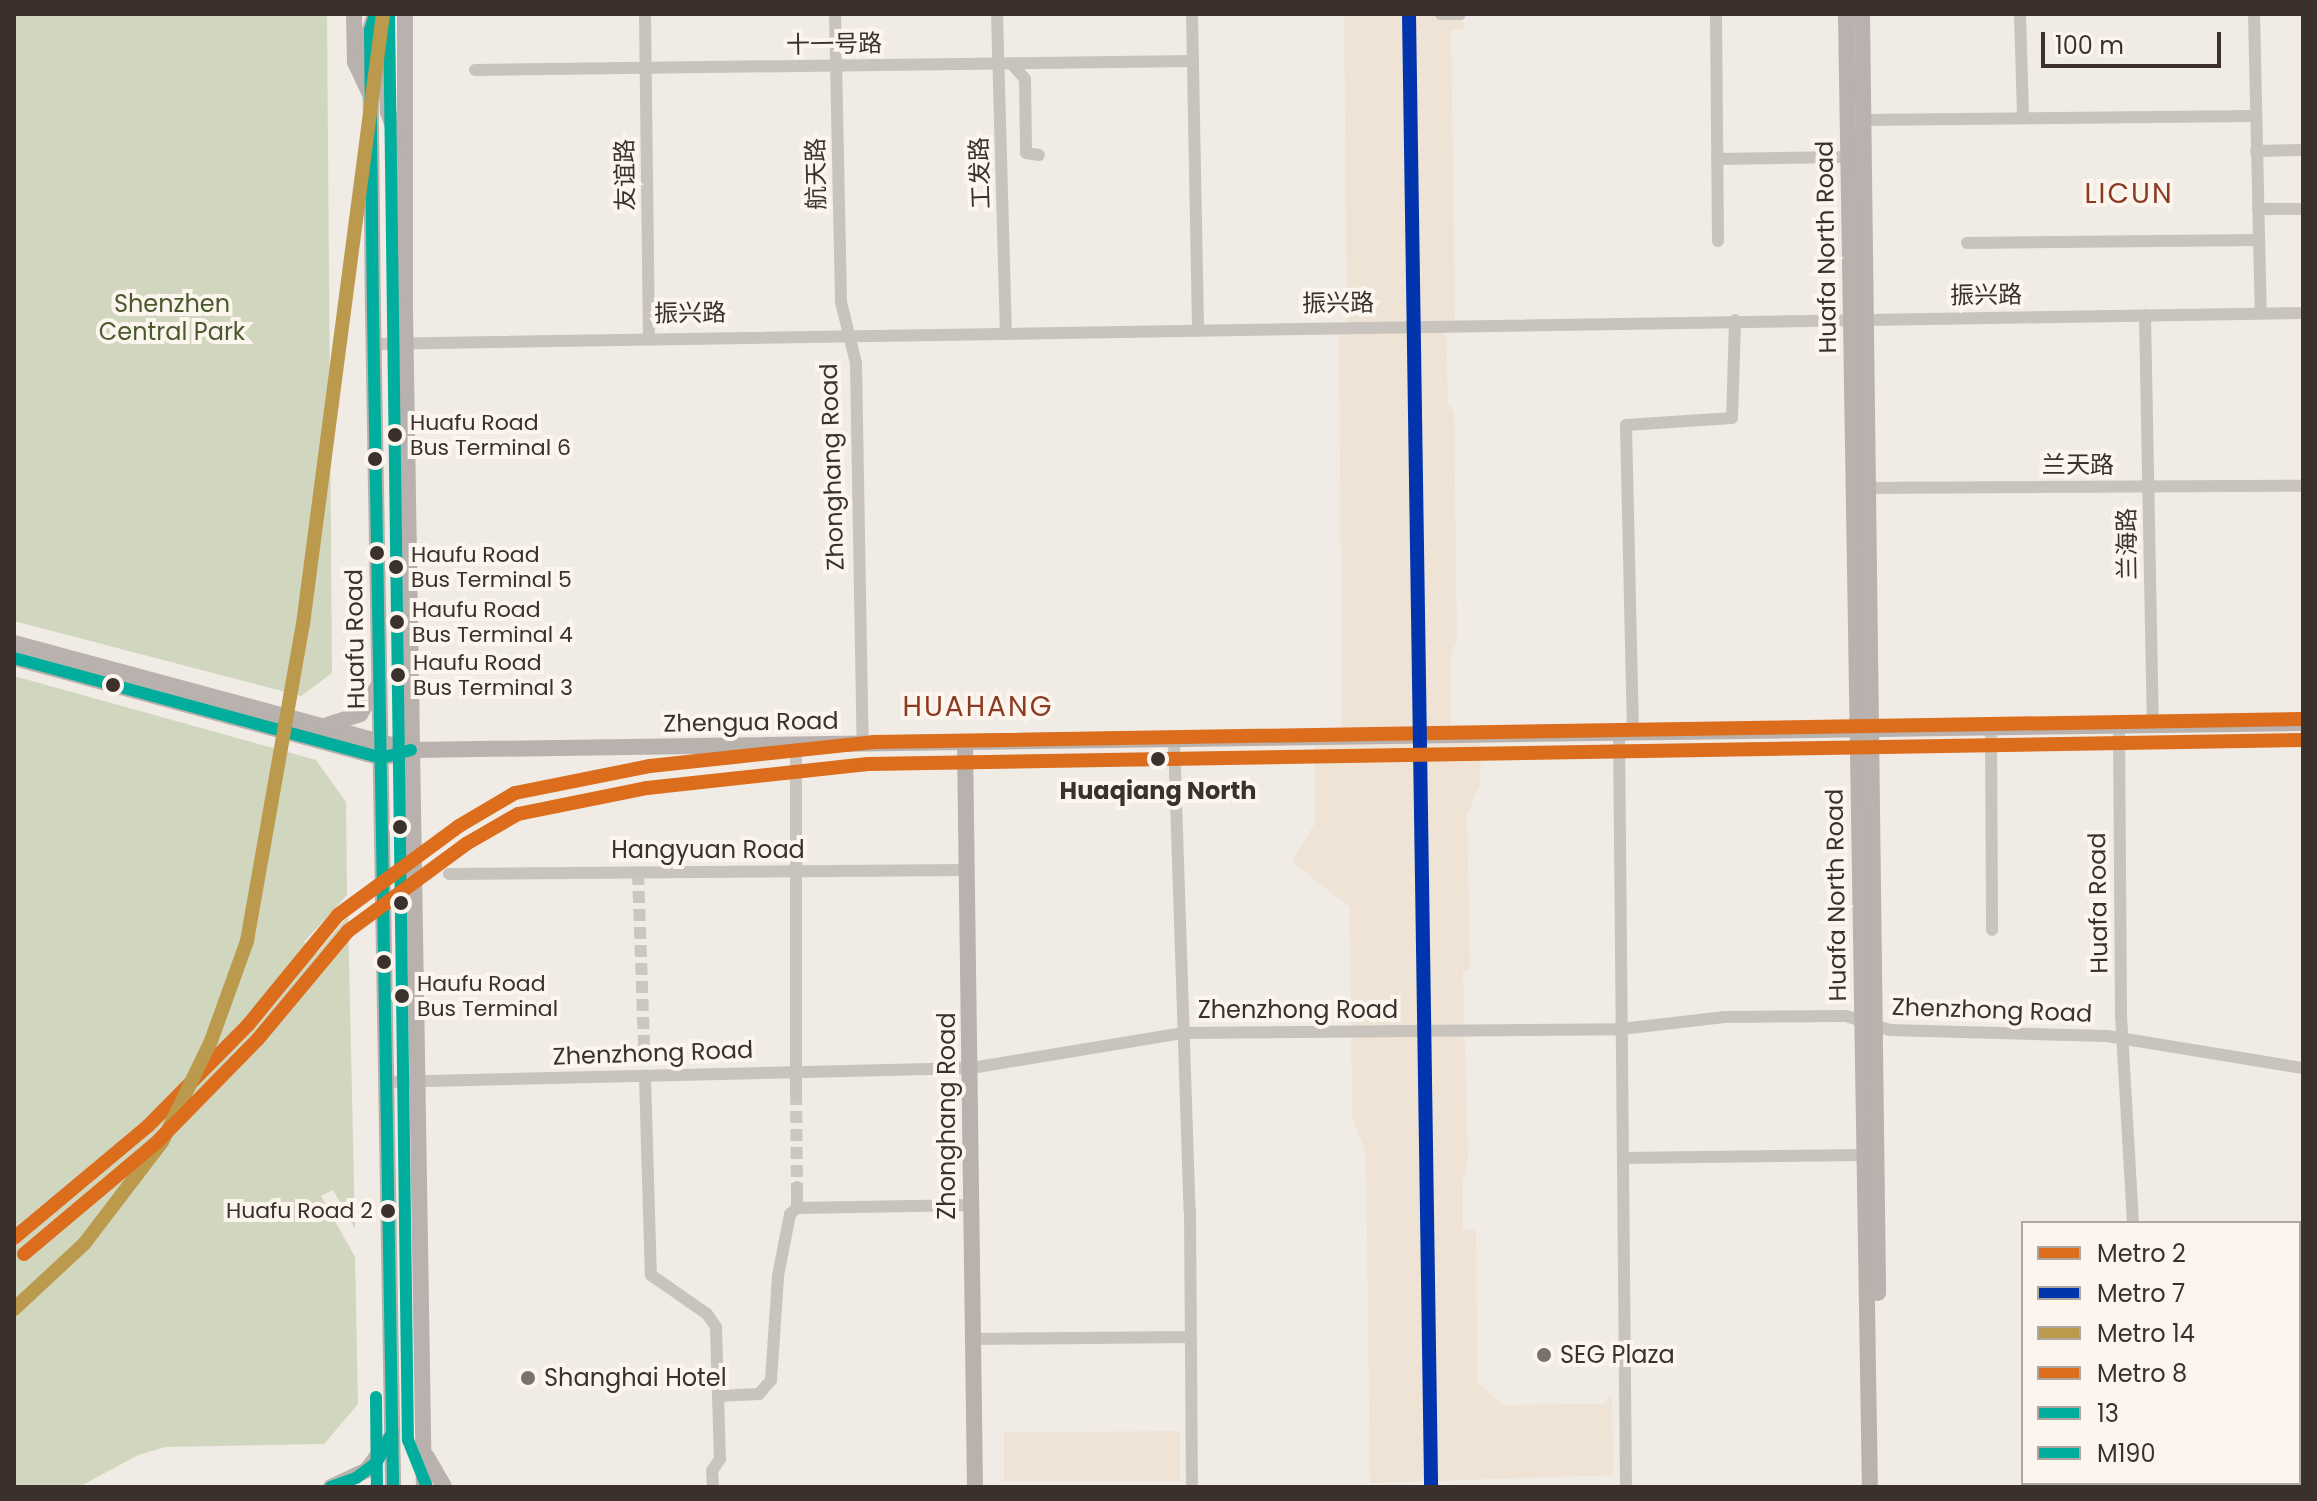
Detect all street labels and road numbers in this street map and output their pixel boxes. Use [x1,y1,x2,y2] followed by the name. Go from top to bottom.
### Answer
[786,29,882,59] street label: 十一号路
[964,137,996,209] street label: 工发路
[801,138,831,210] street label: 航天路
[610,139,640,211] street label: 友谊路
[1810,140,1842,354] street label: Huafa North Road
[1950,280,2022,310] street label: 振兴路
[1302,288,1374,318] street label: 振兴路
[654,298,726,328] street label: 振兴路
[814,363,850,571] street label: Zhonghang Road
[2042,451,2114,479] street label: 兰天路
[2112,508,2142,580] street label: 兰海路
[339,569,371,709] street label: Huafu Road
[663,706,839,738] street label: Zhengua Road
[1820,788,1852,1002] street label: Huafa North Road
[2082,832,2114,974] street label: Huafa Road
[611,836,805,864] street label: Hangyuan Road
[1891,992,2093,1028] street label: Zhenzhong Road
[1198,996,1398,1024] street label: Zhenzhong Road
[933,1012,961,1220] street label: Zhonghang Road
[552,1035,754,1071] street label: Zhenzhong Road

